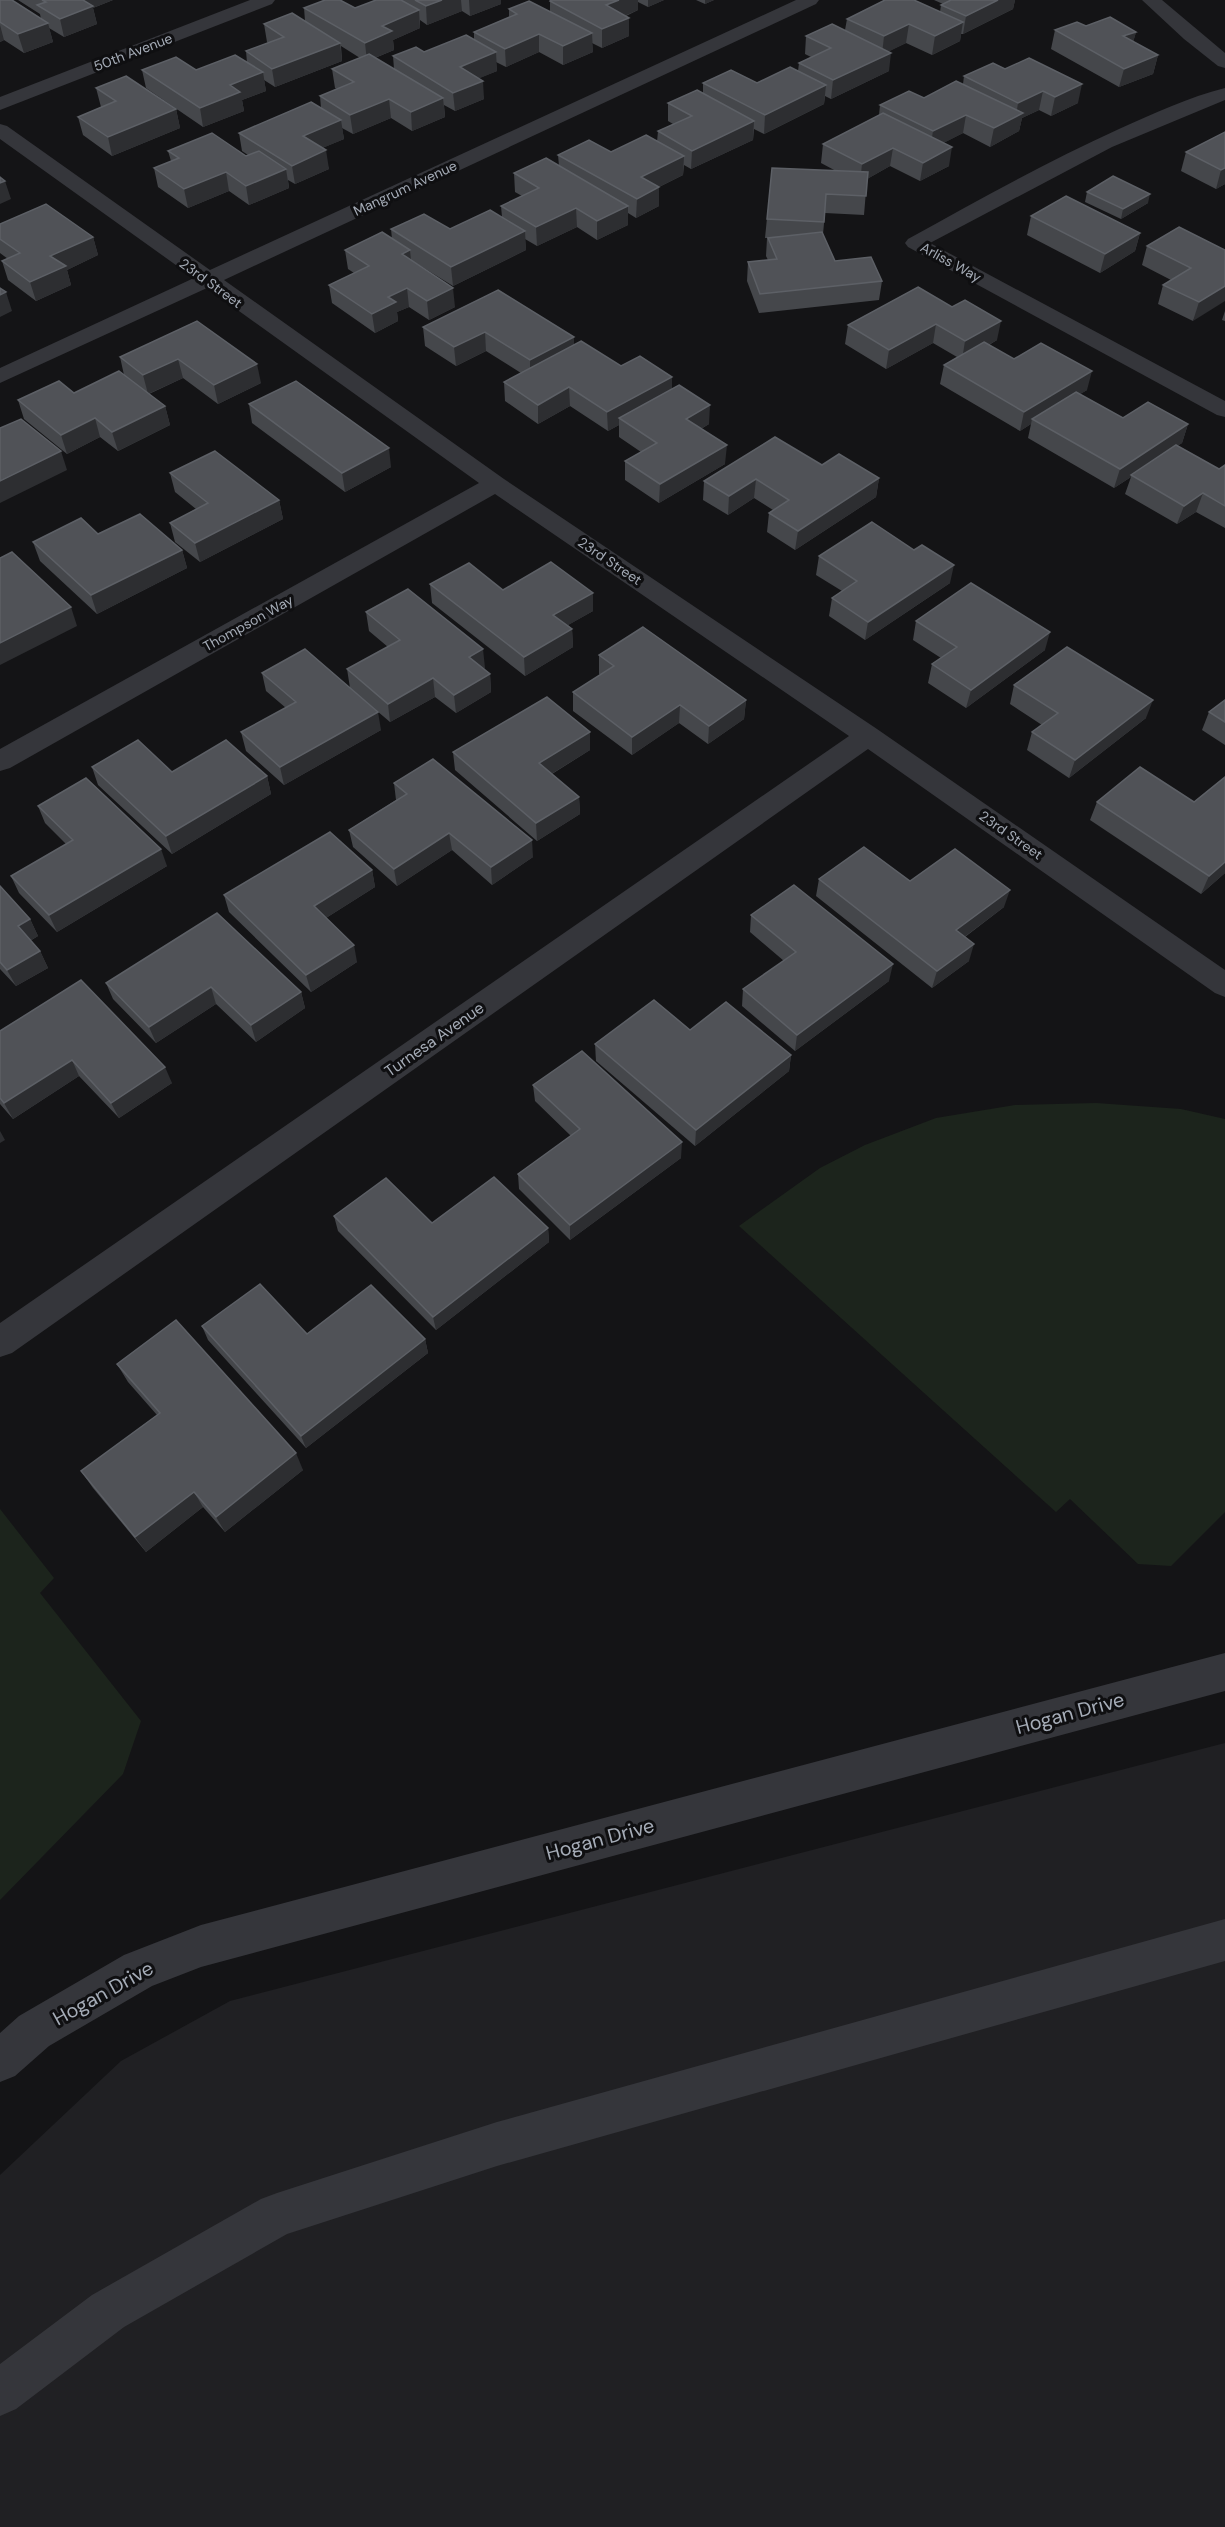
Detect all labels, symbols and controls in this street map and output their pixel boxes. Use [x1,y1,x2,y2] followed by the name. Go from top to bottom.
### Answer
[91,29,175,75] street label: 50th Avenue
[350,156,460,220] street label: Mangrum Avenue
[917,238,985,286] street label: Arliss Way
[176,254,246,312] street label: 23rd Street
[575,533,645,589] street label: 23rd Street
[200,591,297,655] street label: Thompson Way
[976,807,1046,863] street label: 23rd Street
[380,997,488,1082] street label: Turnesa Avenue
[1013,1686,1127,1740] street label: Hogan Drive
[543,1812,657,1866] street label: Hogan Drive
[48,1955,158,2031] street label: Hogan Drive

